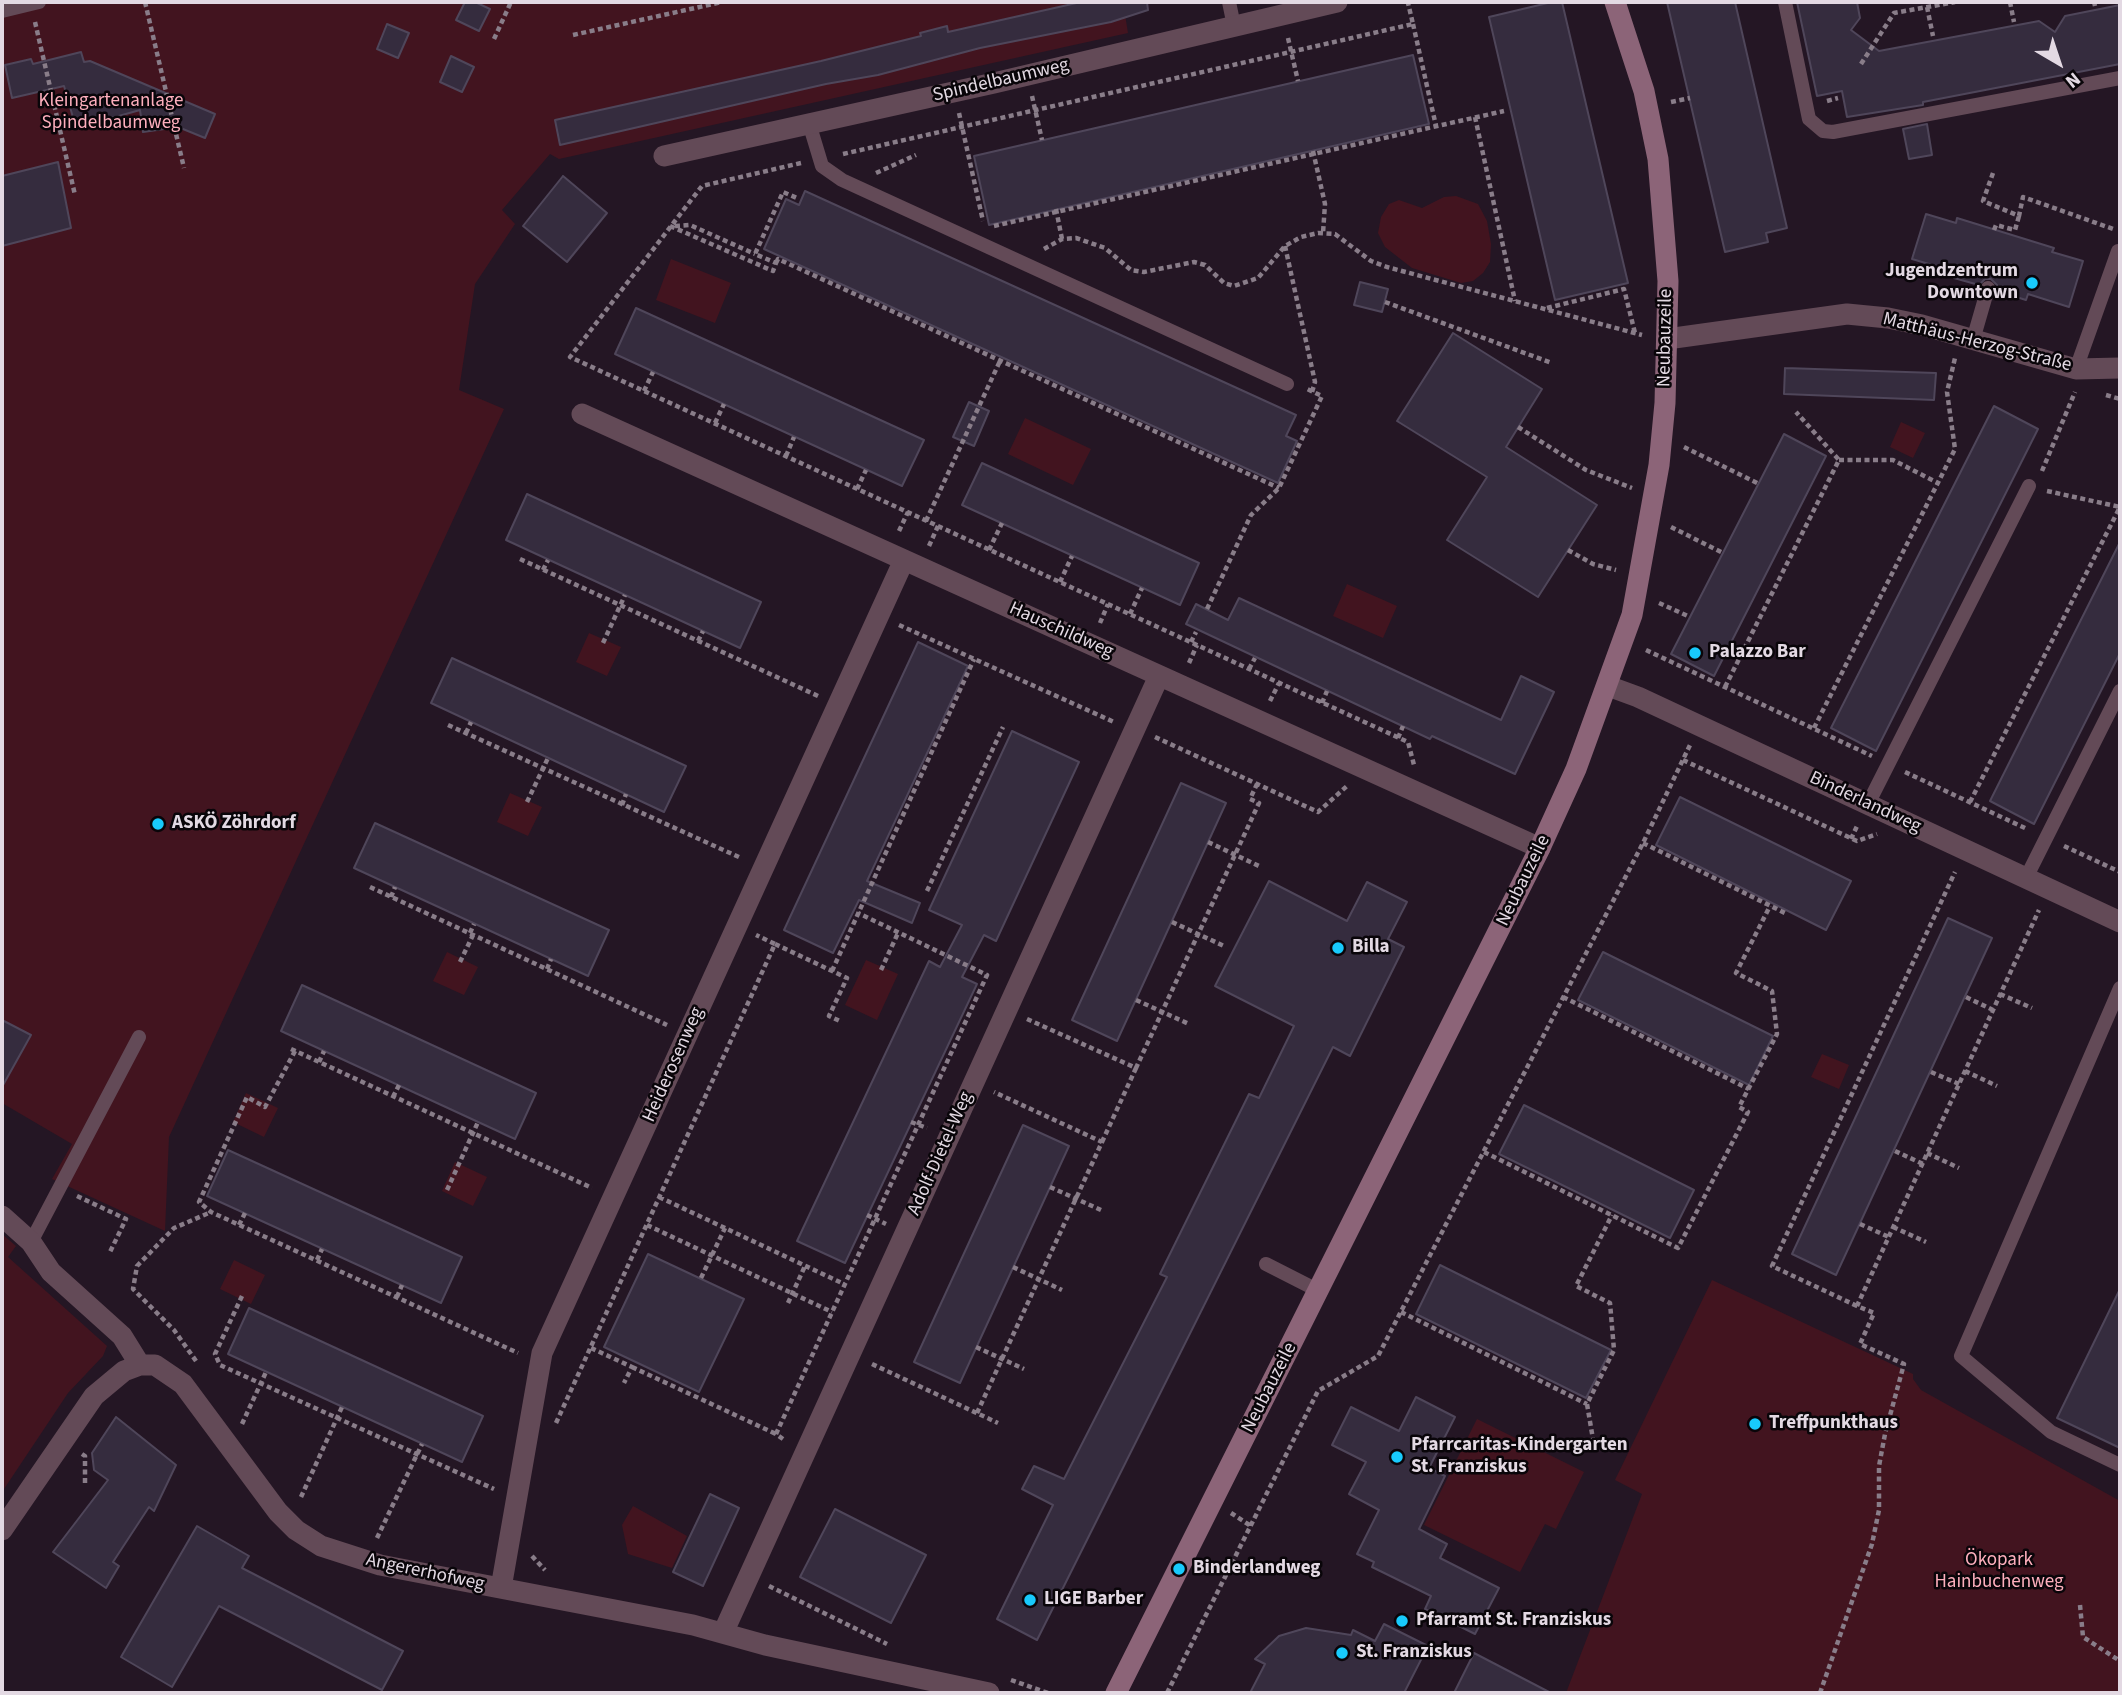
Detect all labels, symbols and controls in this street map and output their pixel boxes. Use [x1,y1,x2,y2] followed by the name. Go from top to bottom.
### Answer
[2024,28,2094,98] north arrow
[931,54,1071,108] street label: Spindelbaumweg
[2059,65,2086,94] text: N
[39,91,183,135] park label: Kleingartenanlage Spindelbaumweg
[1885,261,2018,305] place label: Jugendzentrum Downtown
[2024,275,2040,291] marker: Jugendzentrum Downtown
[1654,289,1678,387] street label: Neubauzeile
[1880,308,2074,378] street label: Matthäus-Herzog-Straße
[1005,598,1117,664] street label: Hauschildweg
[1709,642,1806,664] place label: Palazzo Bar
[1687,645,1703,661] marker: Palazzo Bar
[1806,767,1924,839] street label: Binderlandweg
[172,813,296,835] place label: ASKÖ Zöhrdorf
[150,816,166,832] marker: ASKÖ Zöhrdorf
[1492,832,1556,930] street label: Neubauzeile
[1352,937,1390,959] place label: Billa
[1330,940,1346,956] marker: Billa
[639,1004,709,1126] street label: Heiderosenweg
[904,1089,978,1219] street label: Adolf-Dietel-Weg
[1237,1339,1303,1437] street label: Neubauzeile
[1769,1413,1898,1435] place label: Treffpunkthaus
[1747,1416,1763,1432] marker: Treffpunkthaus
[1411,1435,1628,1479] place label: Pfarrcaritas-Kindergarten St. Franziskus
[1389,1449,1405,1465] marker: Pfarrcaritas-Kindergarten St. Franziskus
[364,1549,486,1597] street label: Angererhofweg
[1934,1550,2064,1594] park label: Ökopark Hainbuchenweg
[1193,1558,1320,1580] place label: Binderlandweg
[1171,1561,1187,1577] marker: Binderlandweg
[1044,1589,1143,1611] place label: LIGE Barber
[1022,1592,1038,1608] marker: LIGE Barber
[1416,1610,1611,1632] place label: Pfarramt St. Franziskus
[1394,1613,1410,1629] marker: Pfarramt St. Franziskus
[1356,1642,1472,1664] place label: St. Franziskus
[1334,1645,1350,1661] marker: St. Franziskus

